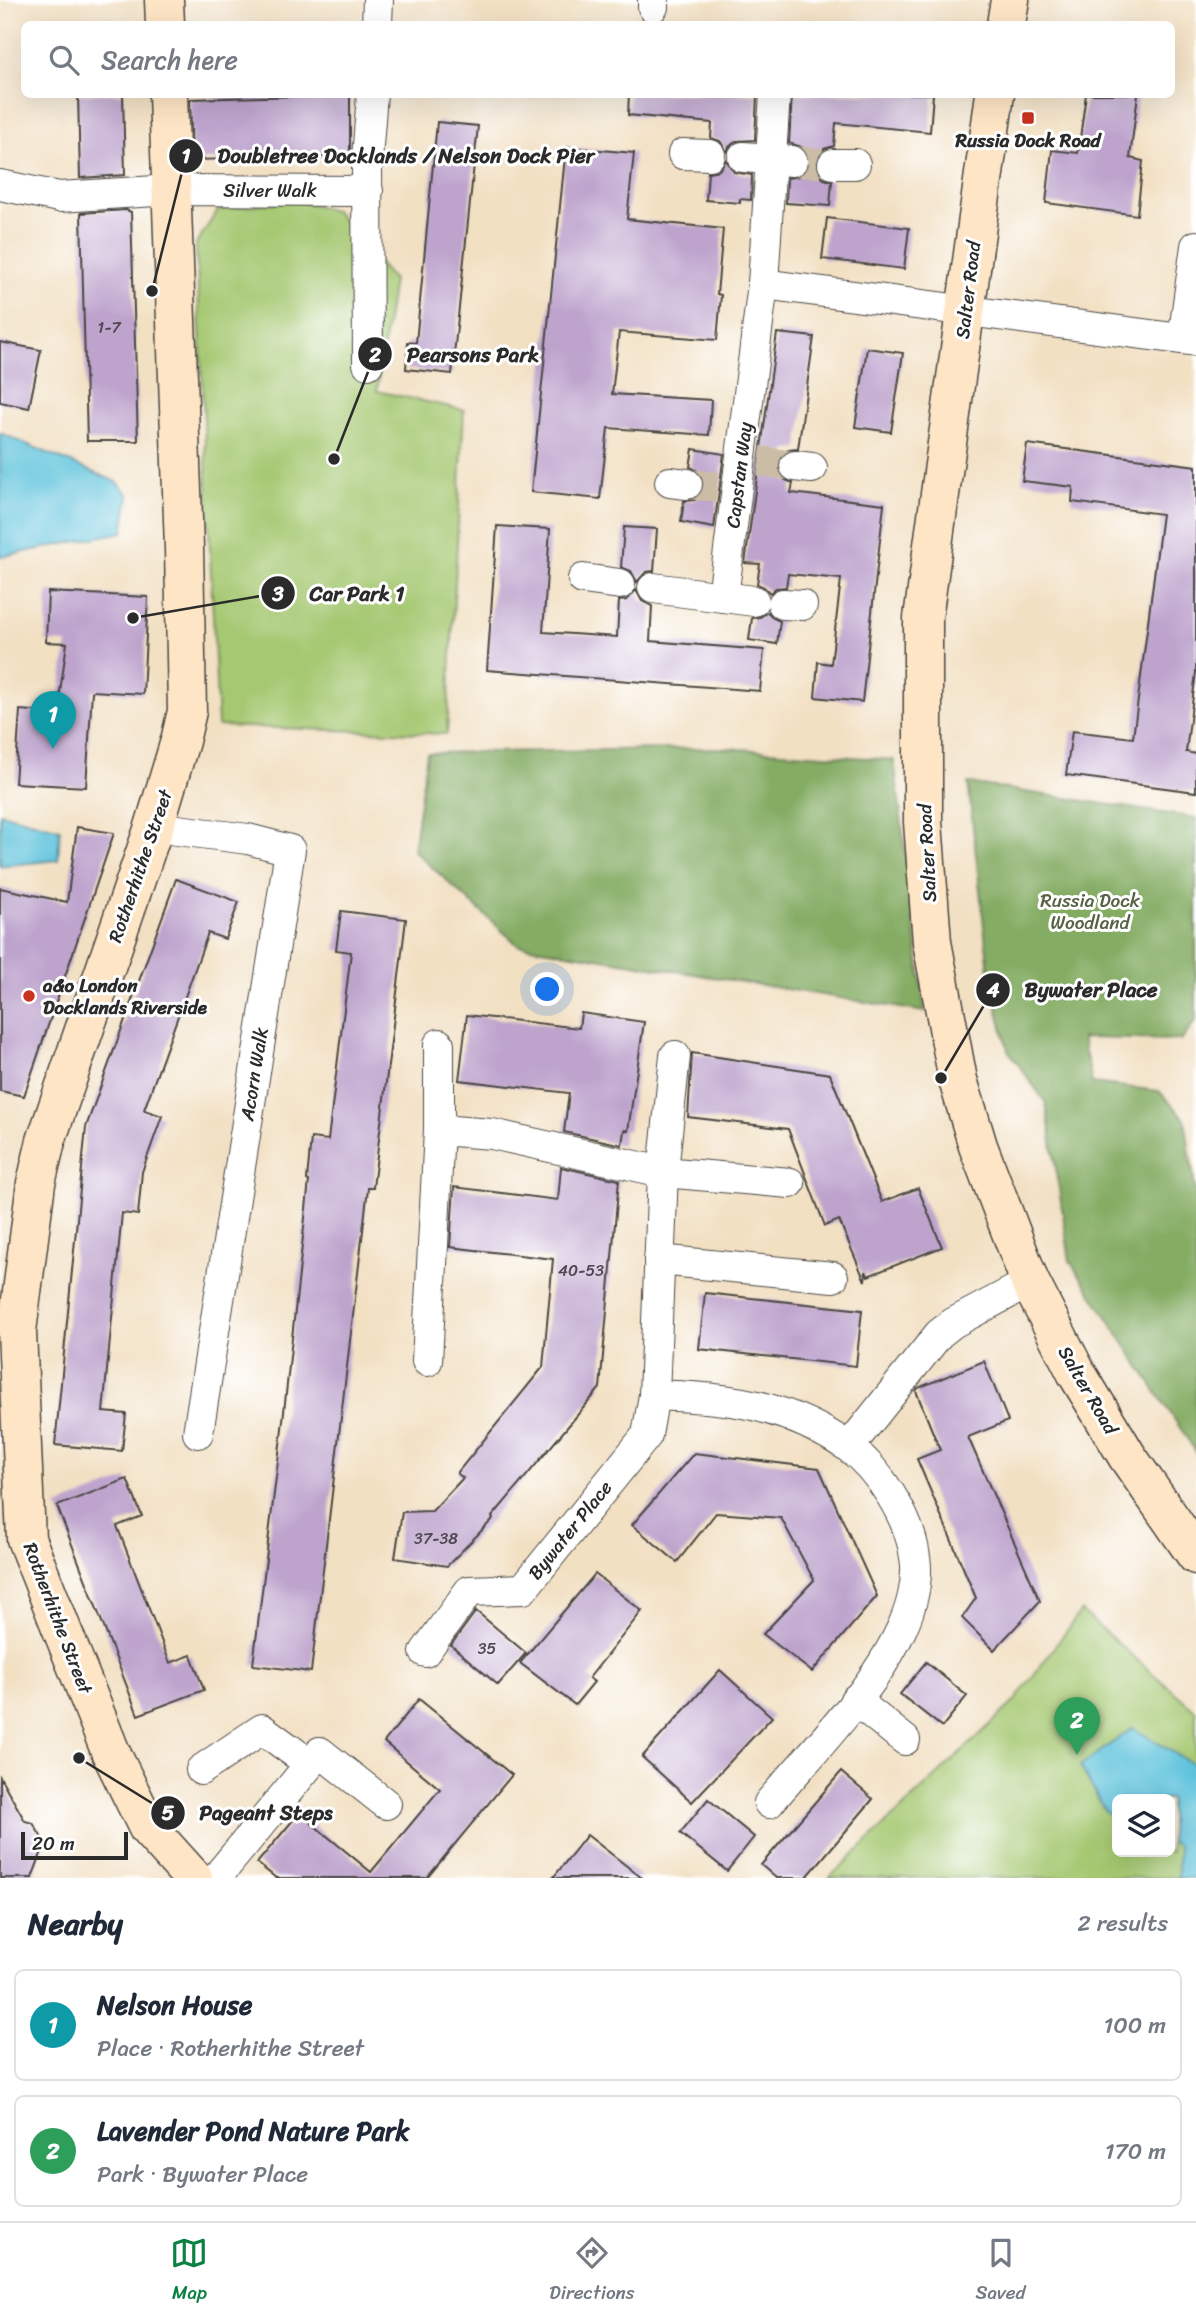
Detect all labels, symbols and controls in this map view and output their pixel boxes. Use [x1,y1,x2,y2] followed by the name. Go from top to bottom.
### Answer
[21,21,1175,98] search box
[101,37,238,83] text: Search here
[45,41,83,79] icon: search
[1020,110,1036,126] marker: Russia Dock Road
[954,124,1103,157] place label: Russia Dock Road
[168,135,608,177] callout: Doubletree Docklands / Nelson Dock Pier
[181,137,191,175] text: 1
[218,137,596,175] text: Doubletree Docklands / Nelson Dock Pier
[223,174,317,207] street label: Silver Walk
[946,237,991,341] street label: Salter Road
[97,313,122,342] house number: 1-7
[358,333,553,375] callout: Pearsons Park
[368,336,381,374] text: 2
[407,336,539,374] text: Pearsons Park
[716,420,762,530] street label: Capstan Way
[260,572,419,614] callout: Car Park 1
[271,575,284,613] text: 3
[309,575,404,613] text: Car Park 1
[30,691,76,749] pin: 1
[98,784,182,947] street label: Rotherhithe Street
[908,801,946,903] street label: Salter Road
[1040,884,1141,939] park label: Russia Dock Woodland
[42,969,208,1024] place label: a&o London Docklands Riverside
[976,969,1172,1011] callout: Bywater Place
[985,971,1000,1009] text: 4
[1024,971,1158,1009] text: Bywater Place
[530,972,564,1006] your location
[21,988,37,1004] marker: a&o London Docklands Riverside
[230,1025,278,1124] street label: Acorn Walk
[558,1256,604,1285] house number: 40-53
[1049,1339,1128,1442] street label: Salter Road
[519,1473,621,1587] street label: Bywater Place
[414,1524,458,1553] house number: 37-38
[14,1538,103,1700] street label: Rotherhithe Street
[478,1634,497,1663] house number: 35
[1054,1697,1100,1755] pin: 2
[151,1792,347,1834] callout: Pageant Steps
[162,1794,175,1832] text: 5
[199,1794,333,1832] text: Pageant Steps
[1112,1794,1175,1857] map controls
[1112,1794,1175,1857] button: layers
[32,1827,75,1860] text: 20 m
[21,1829,128,1861] scale bar
[28,1897,123,1951] text: Nearby
[1077,1903,1168,1944] text: 2 results
[97,1982,252,2028] text: Nelson House
[48,2005,58,2046] text: 1
[1103,2005,1166,2046] text: 100 m
[97,2028,364,2069] text: Place · Rotherhithe Street
[97,2108,409,2154] text: Lavender Pond Nature Park
[46,2131,60,2172] text: 2
[1105,2131,1166,2172] text: 170 m
[97,2154,308,2195] text: Park · Bywater Place
[170,2234,208,2309] tab: Map
[549,2234,635,2309] tab: Directions
[975,2234,1026,2309] tab: Saved

